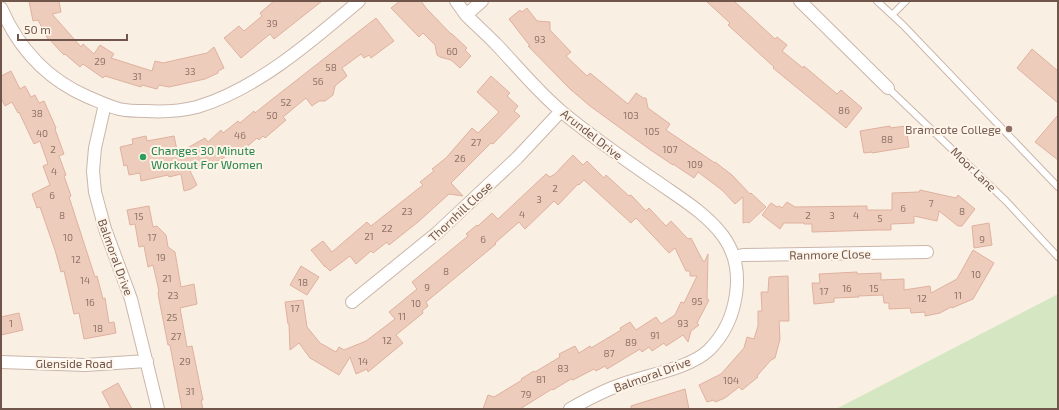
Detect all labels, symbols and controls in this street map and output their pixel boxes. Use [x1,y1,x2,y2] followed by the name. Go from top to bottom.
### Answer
[18,16,127,42] scale bar
[266,17,278,29] house number: 39
[24,22,51,36] text: 50 m
[534,33,546,45] house number: 93
[446,45,458,57] house number: 60
[94,55,106,67] house number: 29
[325,61,337,73] house number: 58
[184,65,196,77] house number: 33
[132,70,142,82] house number: 31
[312,75,324,87] house number: 56
[281,96,292,108] house number: 52
[838,104,850,116] house number: 86
[559,106,625,162] street label: Arundel Drive
[31,107,43,119] house number: 38
[266,109,278,121] house number: 50
[623,109,639,121] house number: 103
[905,122,1001,136] place label: Bramcote College
[1004,124,1014,134] marker: Bramcote College
[644,125,660,137] house number: 105
[36,127,48,139] house number: 40
[234,129,246,141] house number: 46
[881,133,893,145] house number: 88
[471,136,481,148] house number: 27
[50,143,56,155] house number: 2
[151,143,263,171] place label: Changes 30 Minute Workout For Women
[662,143,678,155] house number: 107
[948,144,1000,194] street label: Moor Lane
[138,152,148,162] marker: Changes 30 Minute Workout For Women
[454,152,466,164] house number: 26
[687,158,703,170] house number: 109
[51,165,57,177] house number: 4
[425,178,495,244] street label: Thornhill Close
[552,182,558,194] house number: 2
[49,189,55,201] house number: 6
[536,193,542,205] house number: 3
[928,197,934,209] house number: 7
[900,202,906,214] house number: 6
[401,205,413,217] house number: 23
[959,205,965,217] house number: 8
[519,208,525,220] house number: 4
[59,209,65,221] house number: 8
[805,209,811,221] house number: 2
[829,209,835,221] house number: 3
[853,209,859,221] house number: 4
[134,210,144,222] house number: 15
[877,212,883,224] house number: 5
[96,217,136,297] street label: Balmoral Drive
[381,222,393,234] house number: 22
[364,230,374,242] house number: 21
[63,231,73,243] house number: 10
[147,231,157,243] house number: 17
[480,233,486,245] house number: 6
[979,233,985,245] house number: 9
[789,246,871,262] street label: Ranmore Close
[156,251,166,263] house number: 19
[71,253,81,265] house number: 12
[443,265,449,277] house number: 8
[971,268,981,280] house number: 10
[162,272,172,284] house number: 21
[80,274,90,286] house number: 14
[298,276,308,288] house number: 18
[424,281,430,293] house number: 9
[842,282,852,294] house number: 16
[869,282,879,294] house number: 15
[819,285,829,297] house number: 17
[167,289,179,301] house number: 23
[954,289,962,301] house number: 11
[917,292,927,304] house number: 12
[691,295,703,307] house number: 95
[85,296,95,308] house number: 16
[411,297,421,309] house number: 10
[290,302,300,314] house number: 17
[398,310,406,322] house number: 11
[167,311,177,323] house number: 25
[9,317,13,329] house number: 1
[677,317,689,329] house number: 93
[93,322,103,334] house number: 18
[650,329,660,341] house number: 91
[171,330,181,342] house number: 27
[382,334,392,346] house number: 12
[625,336,637,348] house number: 89
[603,347,615,359] house number: 87
[612,354,692,394] street label: Balmoral Drive
[179,355,191,367] house number: 29
[358,355,368,367] house number: 14
[35,356,113,370] street label: Glenside Road
[557,362,569,374] house number: 83
[536,373,546,385] house number: 81
[723,374,739,386] house number: 104
[185,385,195,397] house number: 31
[521,388,532,400] house number: 79

